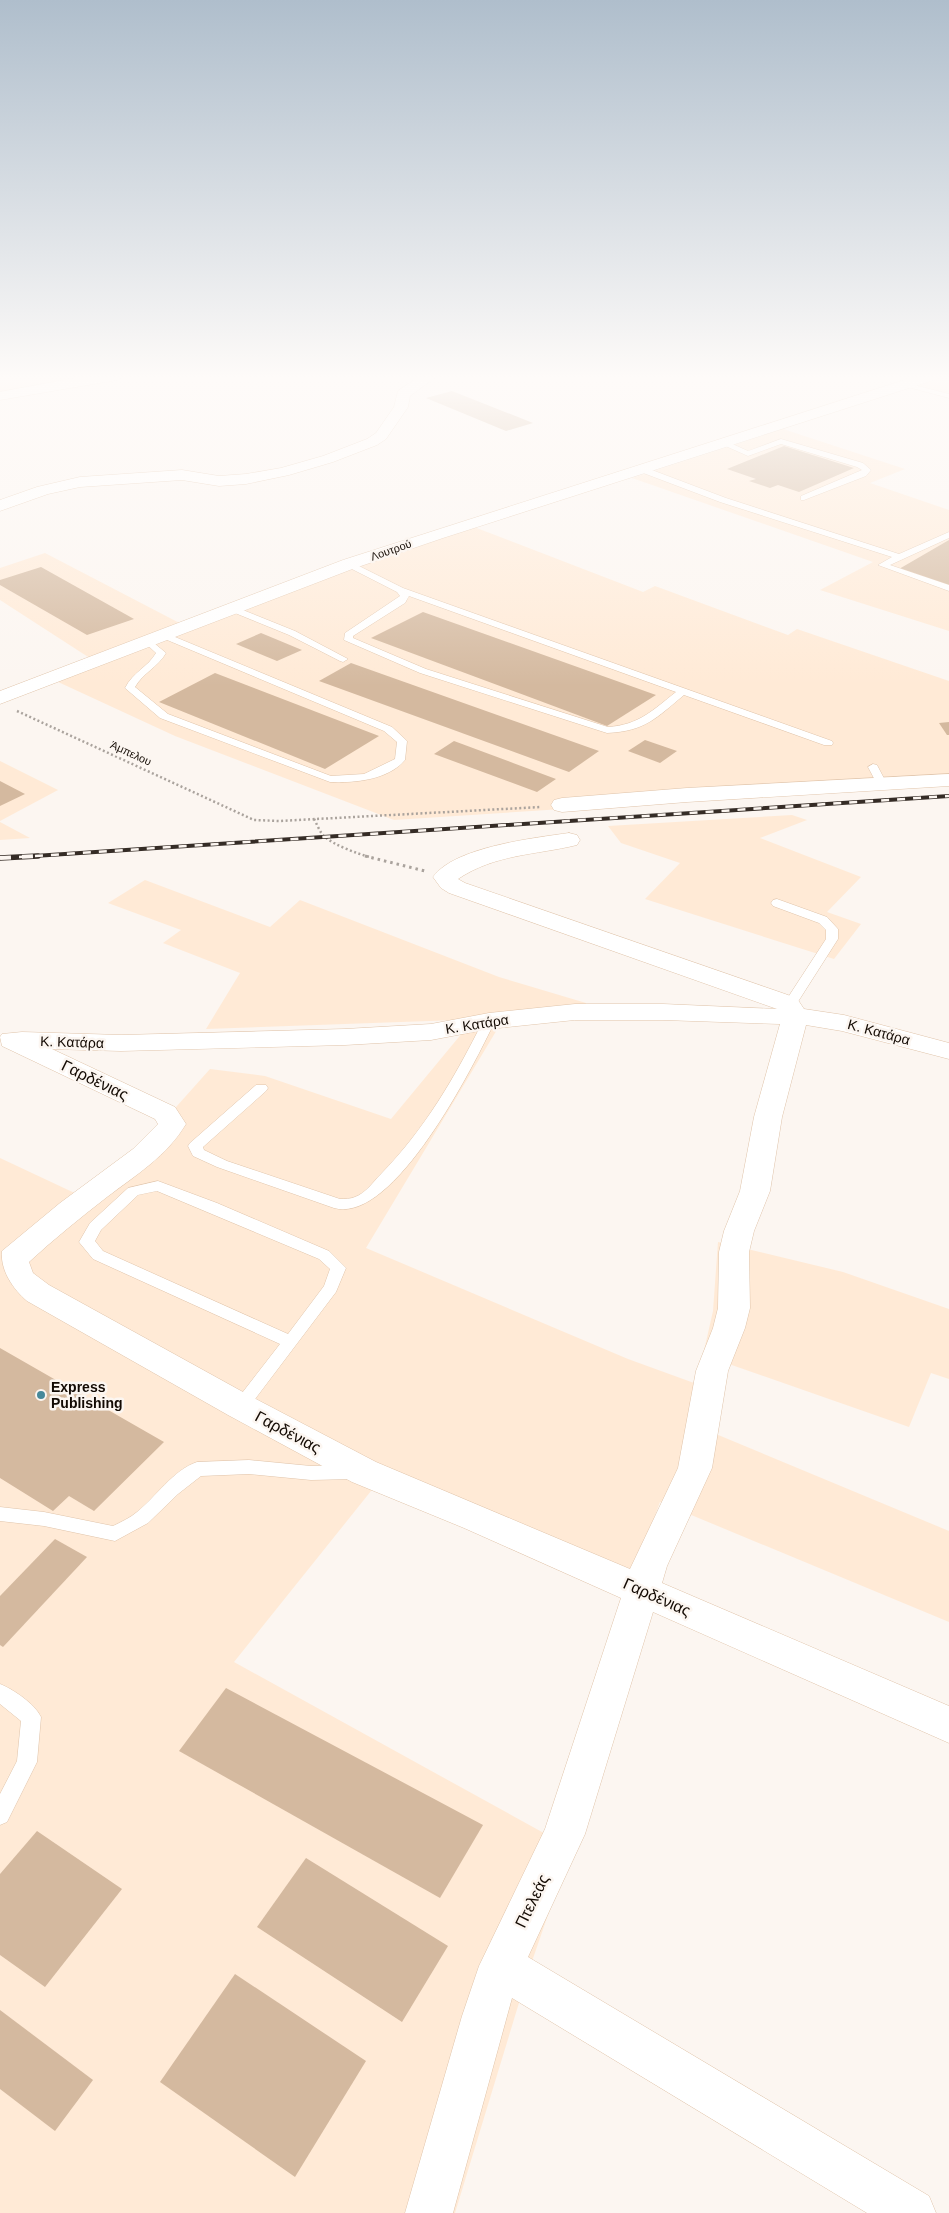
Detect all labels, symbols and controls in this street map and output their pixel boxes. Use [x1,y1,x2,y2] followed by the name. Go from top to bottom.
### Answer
[369,537,413,563] street label: Λουτρού
[109,738,153,768] street label: Άμπελου
[444,1011,510,1037] street label: Κ. Κατάρα
[846,1016,912,1048] street label: Κ. Κατάρα
[40,1033,104,1051] street label: Κ. Κατάρα
[59,1057,131,1103] street label: Γαρδένιας
[51,1379,123,1411] place label: Express Publishing
[35,1389,47,1401] marker: Express Publishing
[252,1408,324,1456] street label: Γαρδένιας
[621,1575,693,1619] street label: Γαρδένιας
[512,1871,552,1930] street label: Πτελεάς

